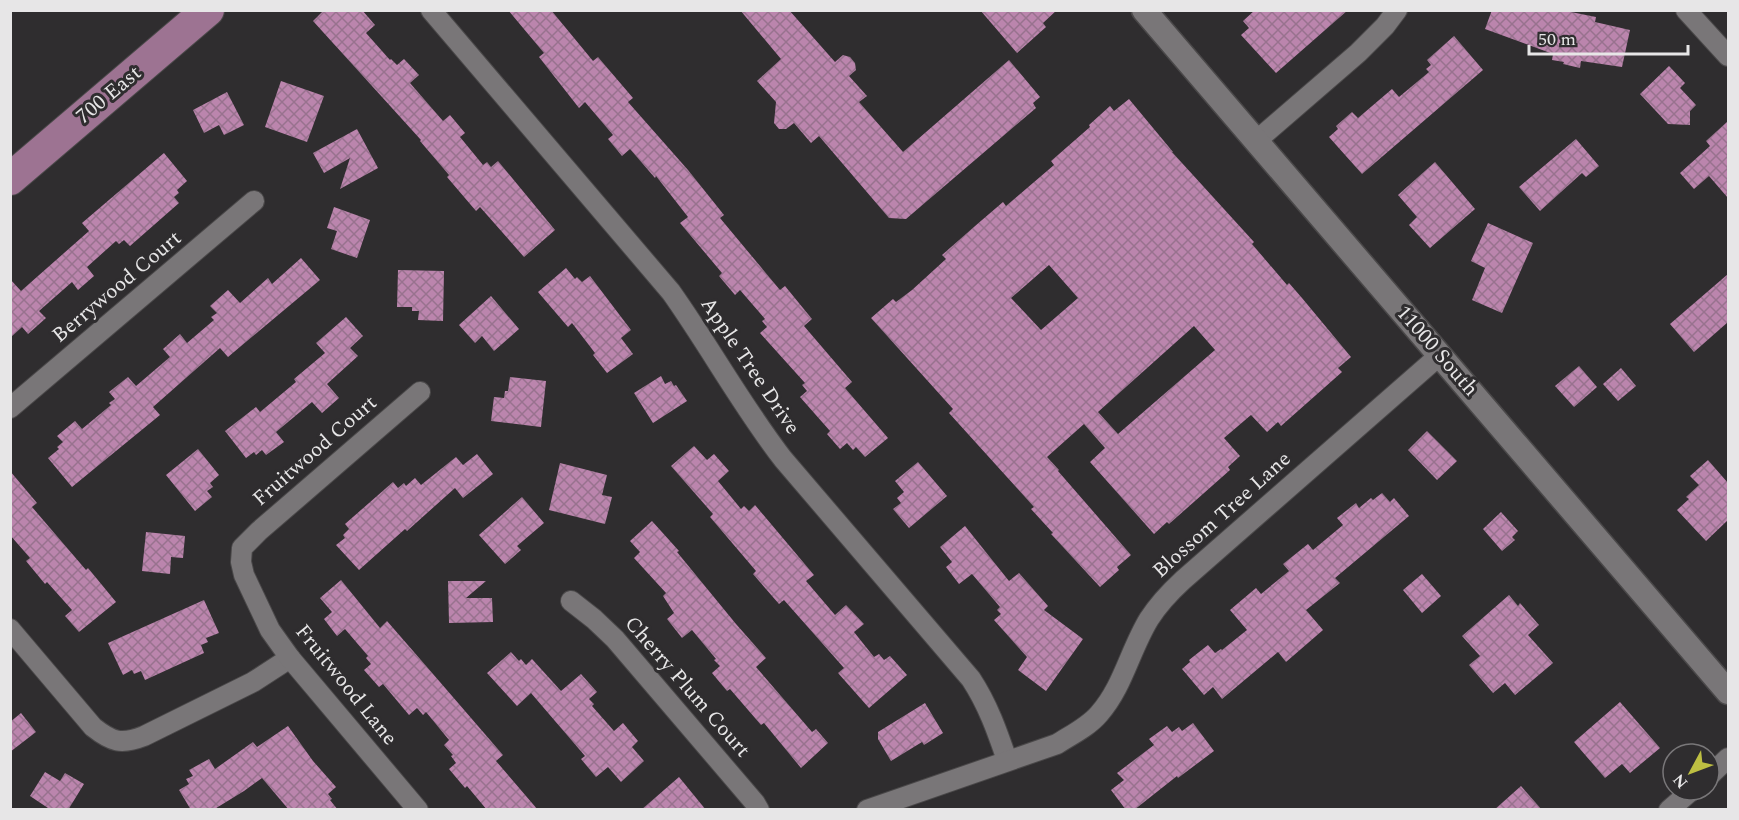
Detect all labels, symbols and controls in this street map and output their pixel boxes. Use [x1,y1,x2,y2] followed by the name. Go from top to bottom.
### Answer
[1529,18,1688,56] scale bar
[1538,26,1576,53] text: 50 m
[69,58,149,132] street label: 700 East
[45,223,189,351] street label: Berrywood Court
[692,291,808,441] street label: Apple Tree Drive
[1388,298,1486,404] street label: 11000 South
[246,388,384,514] street label: Fruitwood Court
[1145,444,1299,586] street label: Blossom Tree Lane
[616,609,758,765] street label: Cherry Plum Court
[287,617,405,753] street label: Fruitwood Lane
[1661,742,1721,802] north arrow
[1667,768,1694,794] text: N

